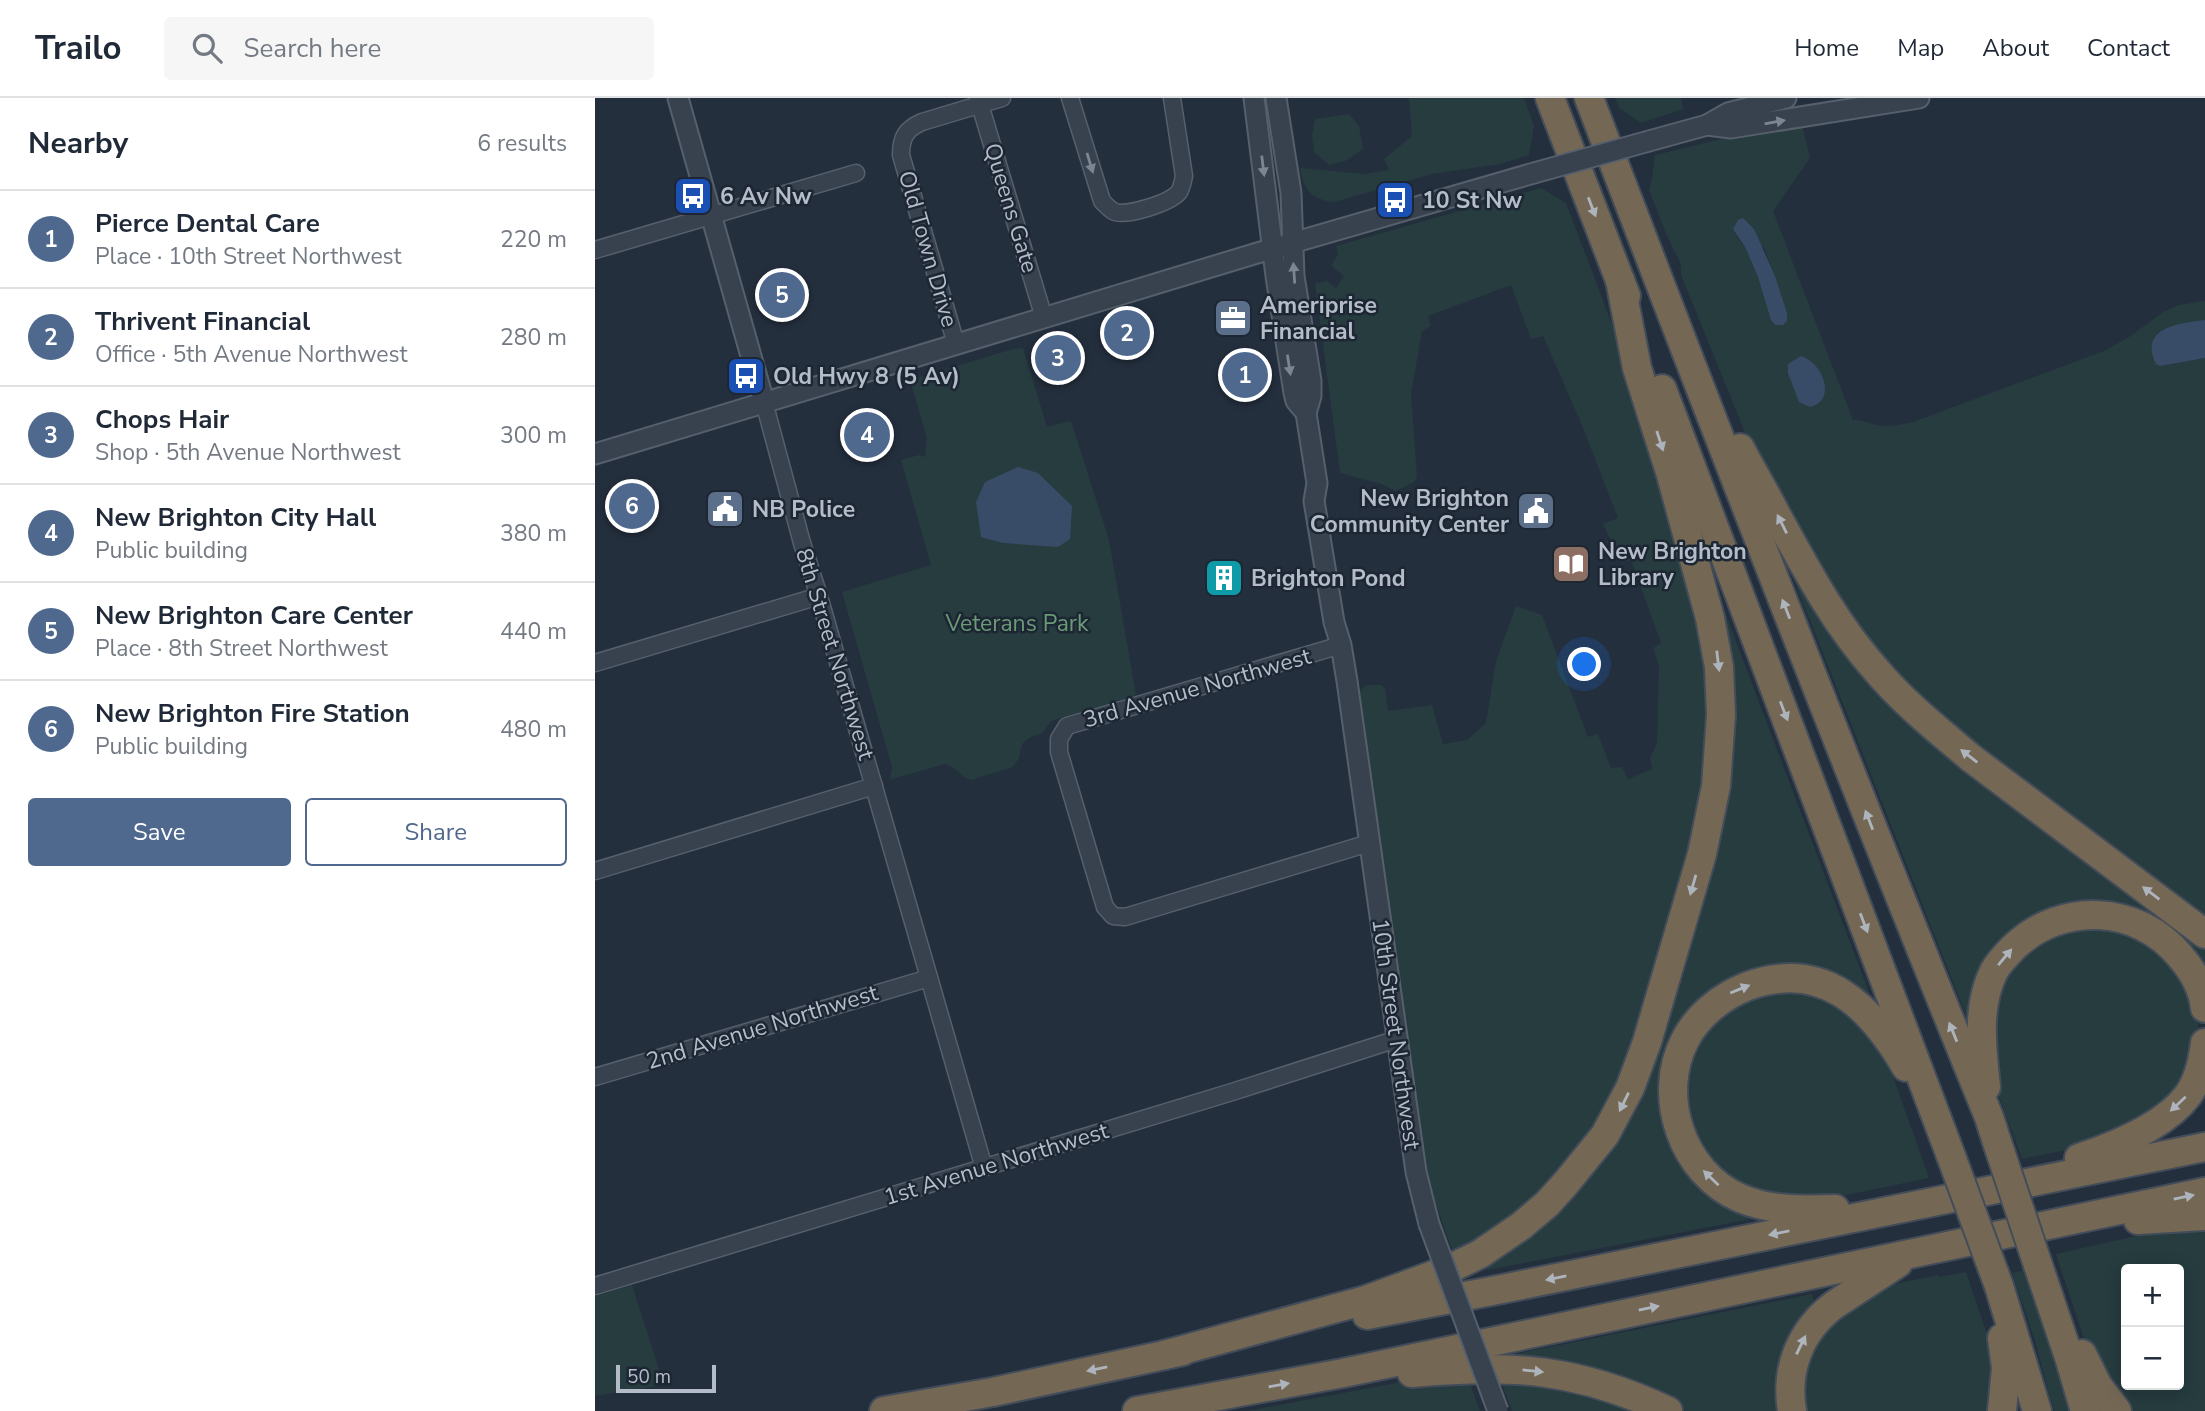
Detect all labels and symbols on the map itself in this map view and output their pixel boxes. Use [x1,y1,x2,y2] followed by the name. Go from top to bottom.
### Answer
[1764,116,1786,127] one-way arrow
[977,139,1045,277] street label: Queens Gate
[1086,153,1096,174] one-way arrow
[1258,155,1269,177] one-way arrow
[891,167,965,331] street label: Old Town Drive
[672,175,714,217] bus stop icon: 6 Av Nw
[1374,179,1416,221] bus stop icon: 10 St Nw
[720,181,812,212] place label: 6 Av Nw
[1422,185,1522,216] place label: 10 St Nw
[1587,197,1598,218] one-way arrow
[1288,262,1299,284] one-way arrow
[759,269,805,321] pin: 5
[1260,290,1377,347] place label: Ameriprise Financial
[1212,297,1254,339] office icon: Ameriprise Financial
[1104,307,1150,359] pin: 2
[1035,332,1081,384] pin: 3
[1222,349,1268,401] pin: 1
[1284,354,1295,376] one-way arrow
[725,355,767,397] bus stop icon: Old Hwy 8 (5 Av)
[773,361,960,392] place label: Old Hwy 8 (5 Av)
[844,409,890,461] pin: 4
[1656,431,1666,452] one-way arrow
[609,480,655,532] pin: 6
[1310,483,1509,540] place label: New Brighton Community Center
[704,488,746,530] public building icon: NB Police
[1515,490,1557,532] public building icon: New Brighton Community Center
[752,494,855,525] place label: NB Police
[1776,514,1787,534] one-way arrow
[1598,536,1747,593] place label: New Brighton Library
[1550,543,1592,585] library icon: New Brighton Library
[788,544,882,764] street label: 8th Street Northwest
[1203,557,1245,599] building icon: Brighton Pond
[1251,563,1406,594] place label: Brighton Pond
[1780,598,1791,619] one-way arrow
[944,608,1089,639] park label: Veterans Park
[1080,640,1315,735] street label: 3rd Avenue Northwest
[1567,647,1601,681] your location
[1713,650,1724,672] one-way arrow
[1778,700,1789,721] one-way arrow
[1960,748,1978,763] one-way arrow
[1864,810,1875,831] one-way arrow
[1687,875,1698,897] one-way arrow
[2142,885,2160,900] one-way arrow
[1859,913,1870,934] one-way arrow
[1364,916,1428,1153] street label: 10th Street Northwest
[1997,949,2012,966] one-way arrow
[643,977,882,1077] street label: 2nd Avenue Northwest
[1730,984,1751,995] one-way arrow
[1948,1021,1959,1042] one-way arrow
[1618,1092,1629,1112] one-way arrow
[2170,1095,2187,1111] one-way arrow
[880,1115,1113,1213] street label: 1st Avenue Northwest
[1703,1170,1720,1186] one-way arrow
[2173,1191,2195,1202] one-way arrow
[1768,1228,1790,1239] one-way arrow
[1545,1273,1567,1284] one-way arrow
[1638,1302,1660,1313] one-way arrow
[1795,1335,1807,1355] one-way arrow
[616,1362,716,1394] scale bar
[1086,1364,1108,1375] one-way arrow
[1522,1365,1544,1376] one-way arrow
[1268,1379,1290,1390] one-way arrow

